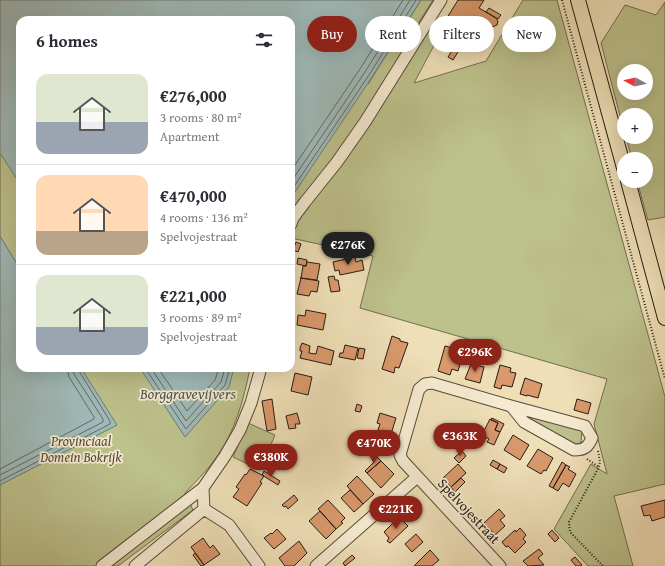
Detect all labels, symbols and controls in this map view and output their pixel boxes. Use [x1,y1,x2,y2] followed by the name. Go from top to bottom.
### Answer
[307,16,357,52] chip: Buy
[365,16,421,52] chip: Rent
[429,16,494,52] chip: Filters
[502,16,556,52] chip: New
[36,28,98,53] text: 6 homes
[253,29,275,51] icon: filters
[617,64,653,100] north arrow
[617,64,653,188] map controls
[160,83,226,108] text: €276,000
[68,90,116,138] icon: home
[160,108,242,127] text: 3 rooms · 80 m²
[617,108,653,144] button: +
[160,127,220,146] text: Apartment
[617,152,653,188] button: −
[160,183,226,208] text: €470,000
[68,191,116,239] icon: home
[160,208,248,227] text: 4 rooms · 136 m²
[160,227,237,246] text: Spelvojestraat
[320,232,376,266] pin: €276K
[330,235,366,254] text: €276K
[160,283,226,308] text: €221,000
[68,291,116,339] icon: home
[160,308,242,327] text: 3 rooms · 89 m²
[160,327,237,346] text: Spelvojestraat
[447,339,503,373] pin: €296K
[457,342,493,361] text: €296K
[139,383,236,404] water label: Borggravevijvers
[432,423,488,457] pin: €363K
[442,426,478,445] text: €363K
[346,430,402,464] pin: €470K
[39,431,122,467] park label: Provinciaal Domein Bokrijk
[356,433,392,452] text: €470K
[243,444,299,478] pin: €380K
[253,447,289,466] text: €380K
[433,474,505,548] street label: Spelvojestraat
[368,496,424,530] pin: €221K
[378,499,414,518] text: €221K

